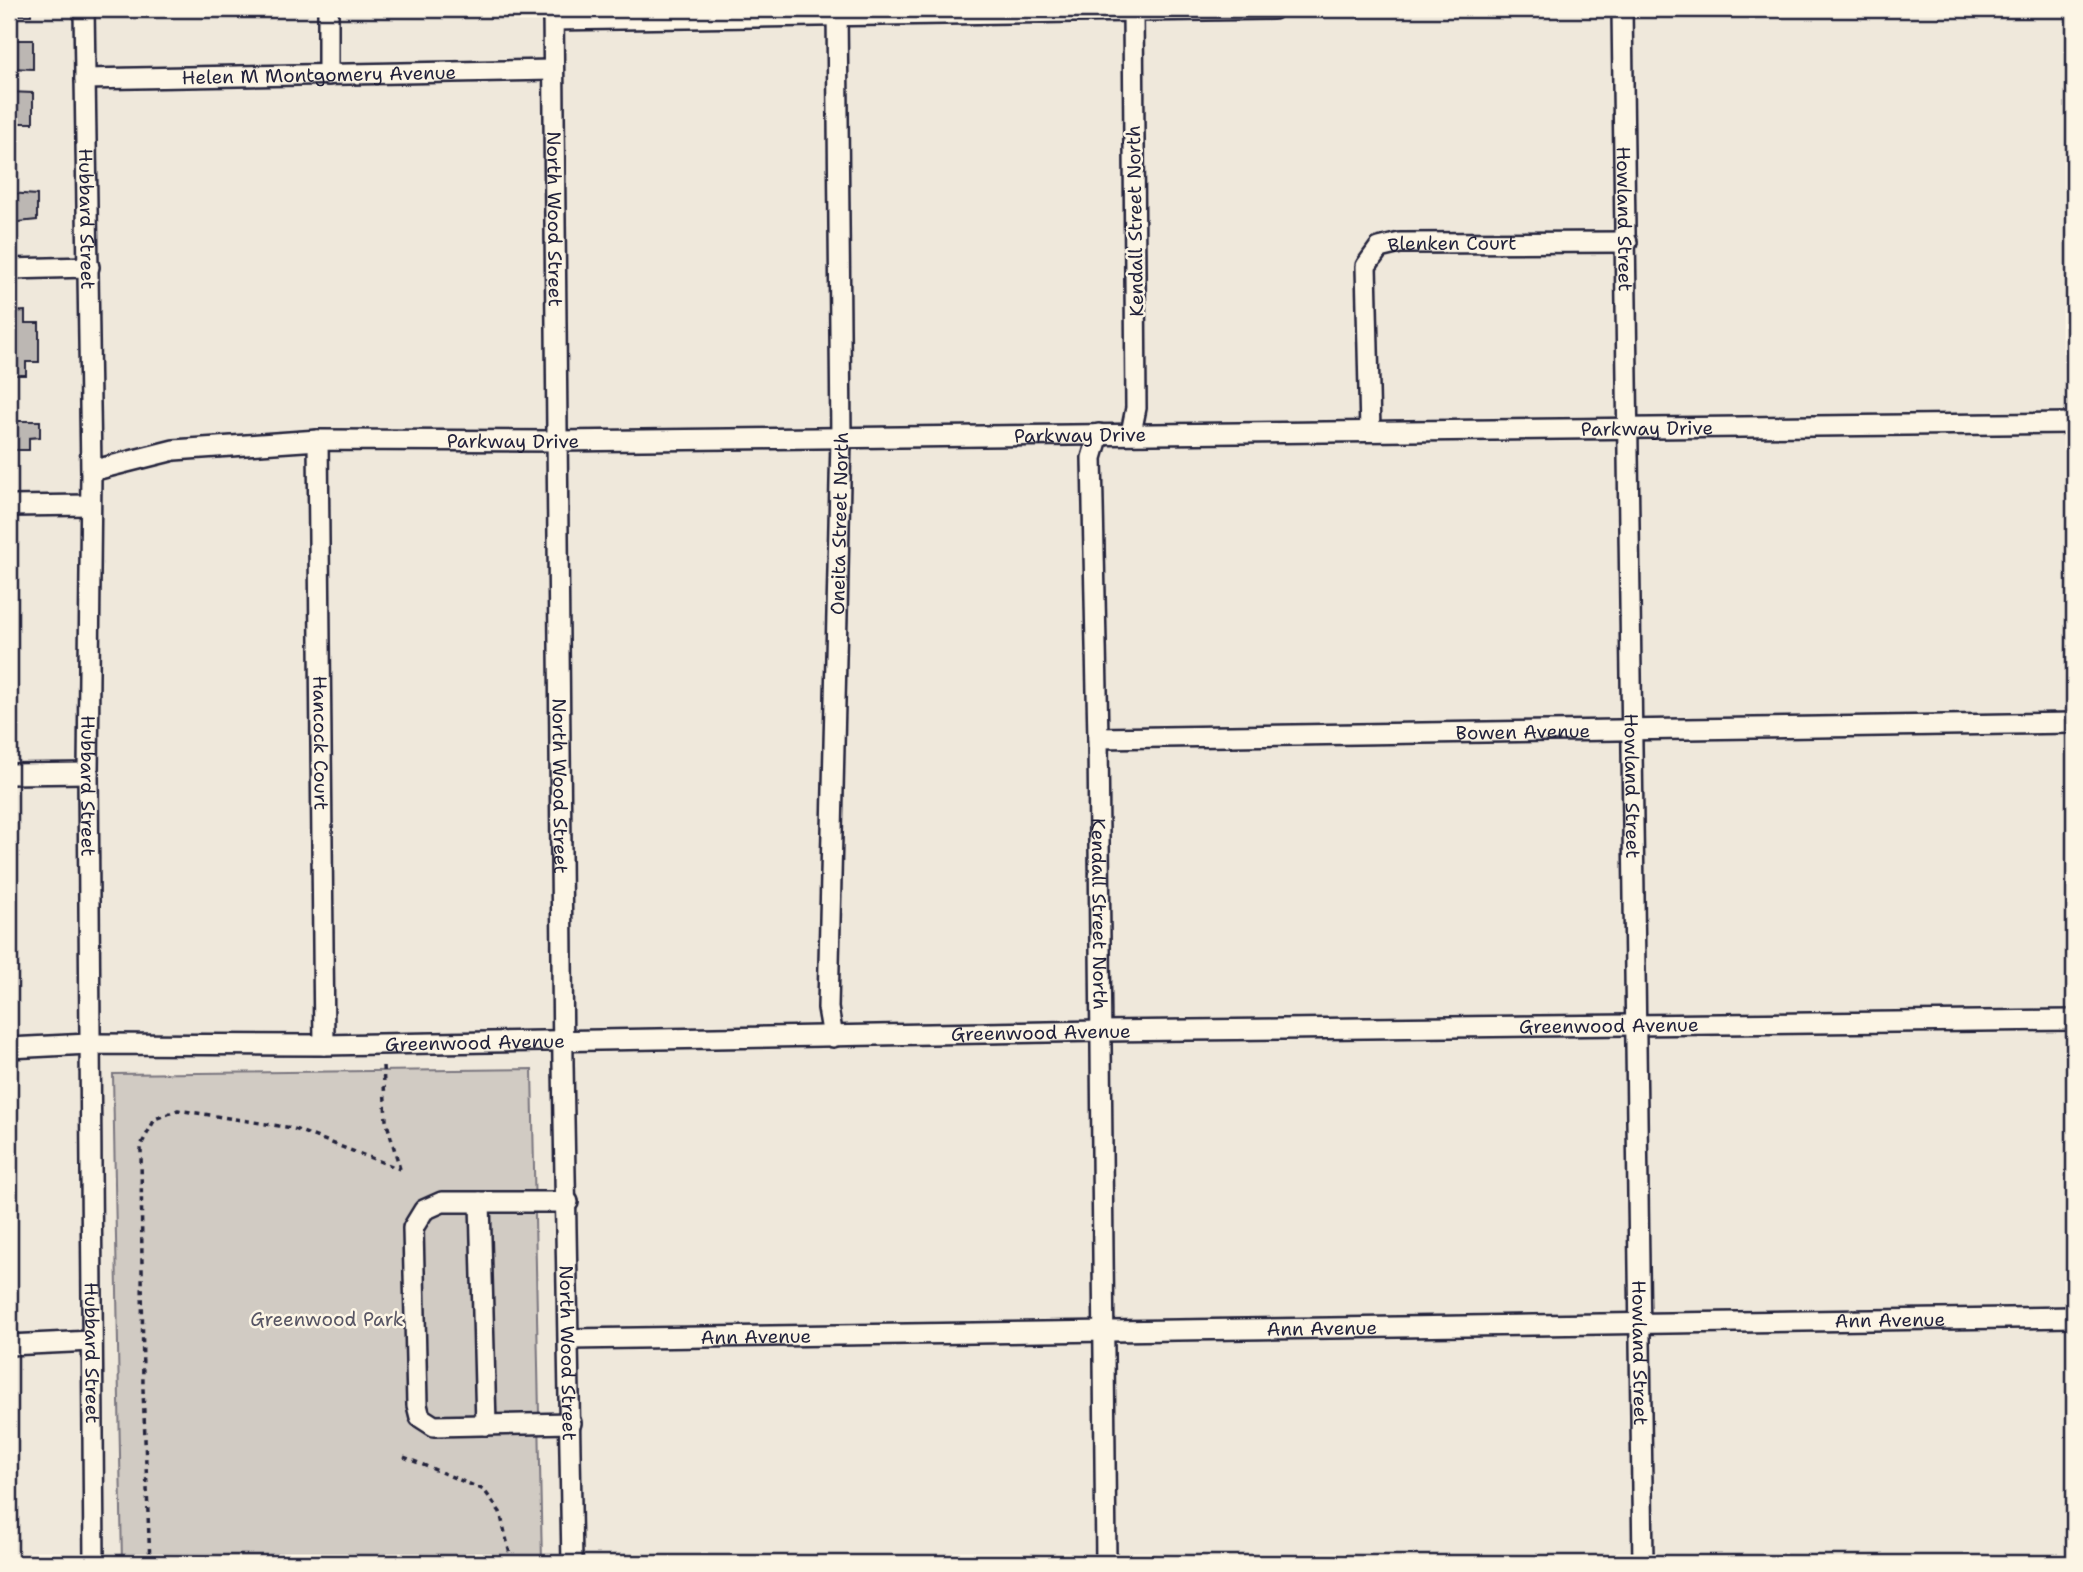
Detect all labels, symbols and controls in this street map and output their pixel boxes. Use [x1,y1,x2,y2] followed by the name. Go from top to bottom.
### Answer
[181,59,456,90] street label: Helen M Montgomery Avenue
[1121,125,1149,317] street label: Kendall Street North
[542,131,568,307] street label: North Wood Street
[1611,146,1638,292] street label: Howland Street
[74,148,101,290] street label: Hubbard Street
[1385,230,1517,258] street label: Blenken Court
[1581,415,1713,441] street label: Parkway Drive
[1014,422,1146,448] street label: Parkway Drive
[447,428,579,454] street label: Parkway Drive
[824,432,854,615] street label: Oneita Street North
[308,676,334,810] street label: Hancock Court
[547,698,574,874] street label: North Wood Street
[1619,713,1646,859] street label: Howland Street
[75,715,101,857] street label: Hubbard Street
[1456,718,1590,745] street label: Bowen Avenue
[1086,818,1113,1010] street label: Kendall Street North
[1519,1012,1699,1039] street label: Greenwood Avenue
[951,1018,1131,1046] street label: Greenwood Avenue
[385,1028,565,1056] street label: Greenwood Avenue
[554,1265,582,1441] street label: North Wood Street
[1627,1280,1654,1426] street label: Howland Street
[79,1282,105,1424] street label: Hubbard Street
[1834,1306,1945,1333] street label: Ann Avenue
[250,1307,404,1332] park label: Greenwood Park
[1266,1315,1377,1341] street label: Ann Avenue
[701,1323,811,1350] street label: Ann Avenue

